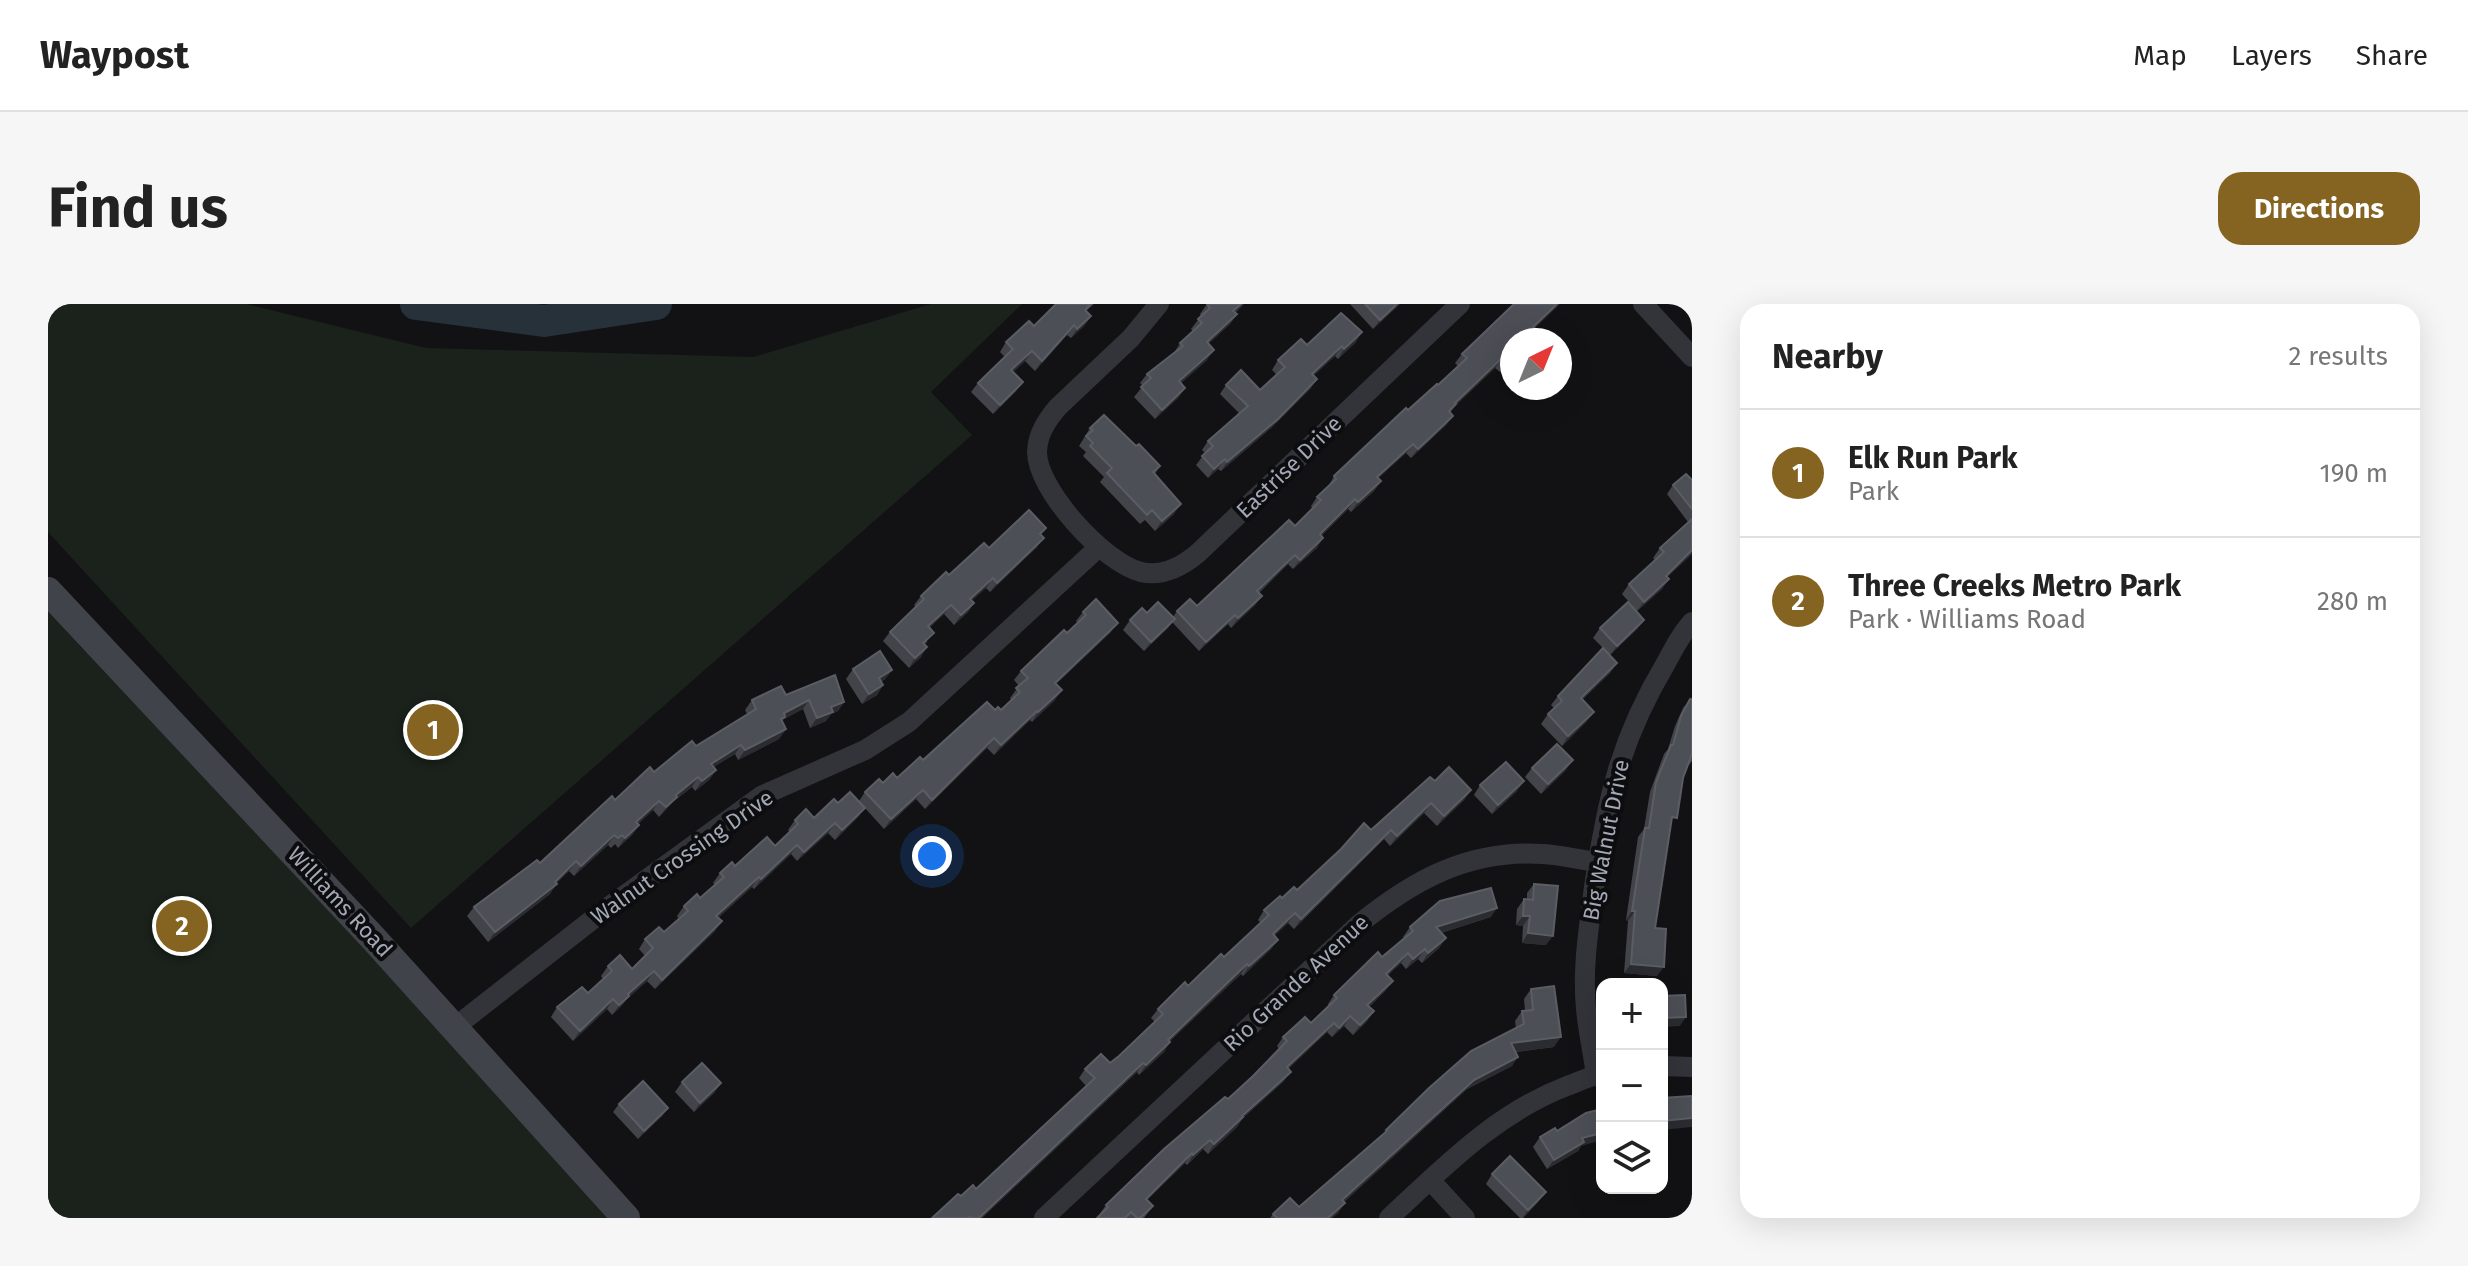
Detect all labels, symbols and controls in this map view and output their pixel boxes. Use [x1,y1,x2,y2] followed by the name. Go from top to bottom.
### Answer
[40,32,189,78] text: Waypost
[2133,39,2187,72] text: Map
[2231,39,2312,72] text: Layers
[2356,39,2428,72] text: Share
[2218,172,2420,245] button: Directions
[48,175,228,242] text: Find us
[1500,328,1572,400] north arrow
[1772,336,1883,377] text: Nearby
[2288,341,2388,372] text: 2 results
[1231,410,1347,524] street label: Eastrise Drive
[1848,440,2018,476] text: Elk Run Park
[1792,458,1804,489] text: 1
[2319,458,2388,489] text: 190 m
[1848,476,1899,507] text: Park
[1848,568,2181,604] text: Three Creeks Metro Park
[1791,586,1805,617] text: 2
[2317,586,2388,617] text: 280 m
[1848,604,2086,635] text: Park · Williams Road
[407,700,459,760] pin: 1
[1577,757,1635,923] street label: Big Walnut Drive
[586,784,778,930] street label: Walnut Crossing Drive
[912,836,952,876] your location
[282,841,398,963] street label: Williams Road
[156,896,208,956] pin: 2
[1218,909,1374,1057] street label: Rio Grande Avenue
[1596,978,1668,1194] map controls
[1596,978,1668,1050] button: +
[1596,1050,1668,1122] button: −
[1596,1122,1668,1194] button: layers

